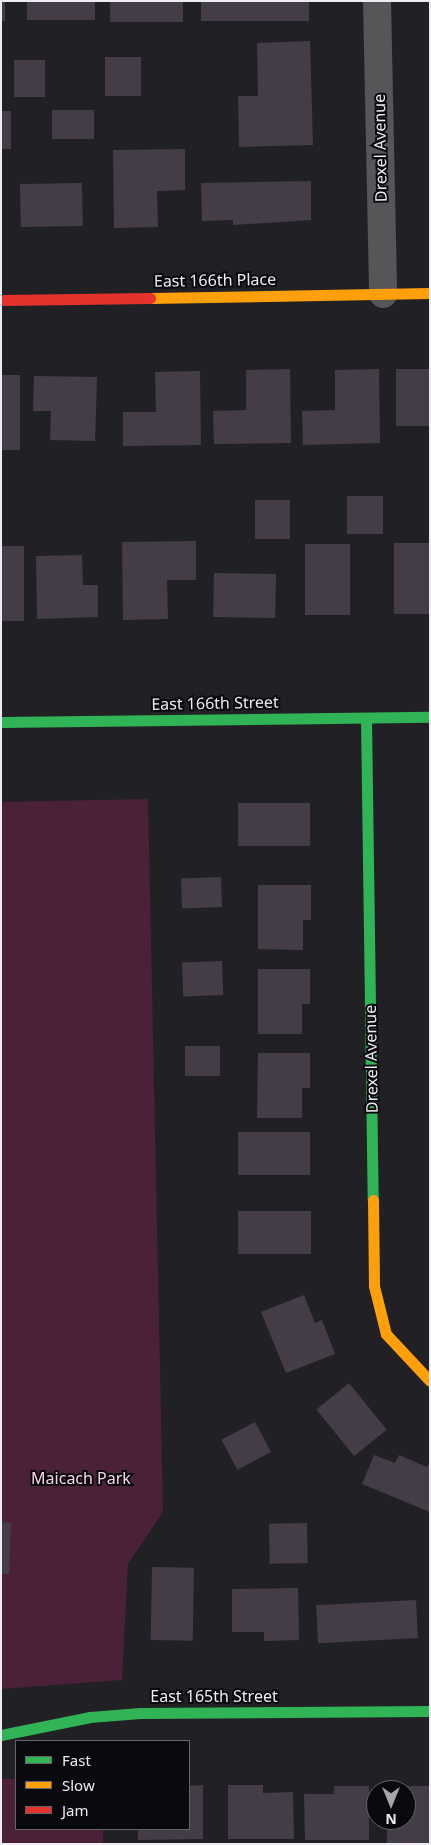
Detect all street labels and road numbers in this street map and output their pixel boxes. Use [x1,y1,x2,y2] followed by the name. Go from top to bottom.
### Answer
[369,94,391,202] street label: Drexel Avenue
[154,269,276,291] street label: East 166th Place
[151,692,279,714] street label: East 166th Street
[360,1005,382,1113] street label: Drexel Avenue
[150,1686,278,1706] street label: East 165th Street

